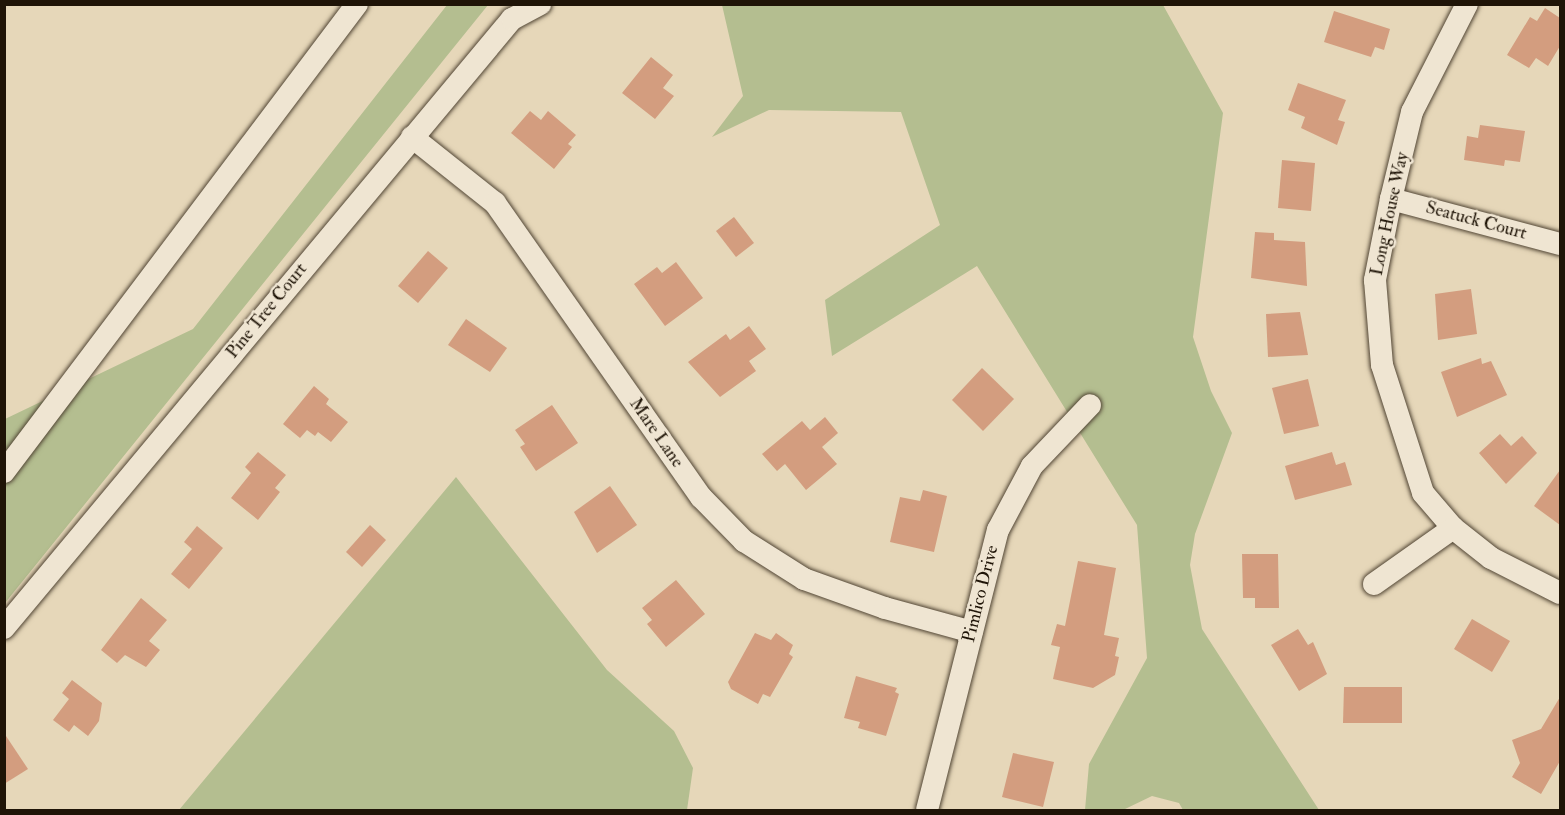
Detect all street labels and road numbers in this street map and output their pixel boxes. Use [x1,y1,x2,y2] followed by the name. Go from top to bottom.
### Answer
[1366,150,1414,278] street label: Long House Way
[1423,197,1529,245] street label: Seatuck Court
[222,259,312,363] street label: Pine Tree Court
[624,394,688,472] street label: Mare Lane
[958,543,1004,645] street label: Pimlico Drive

